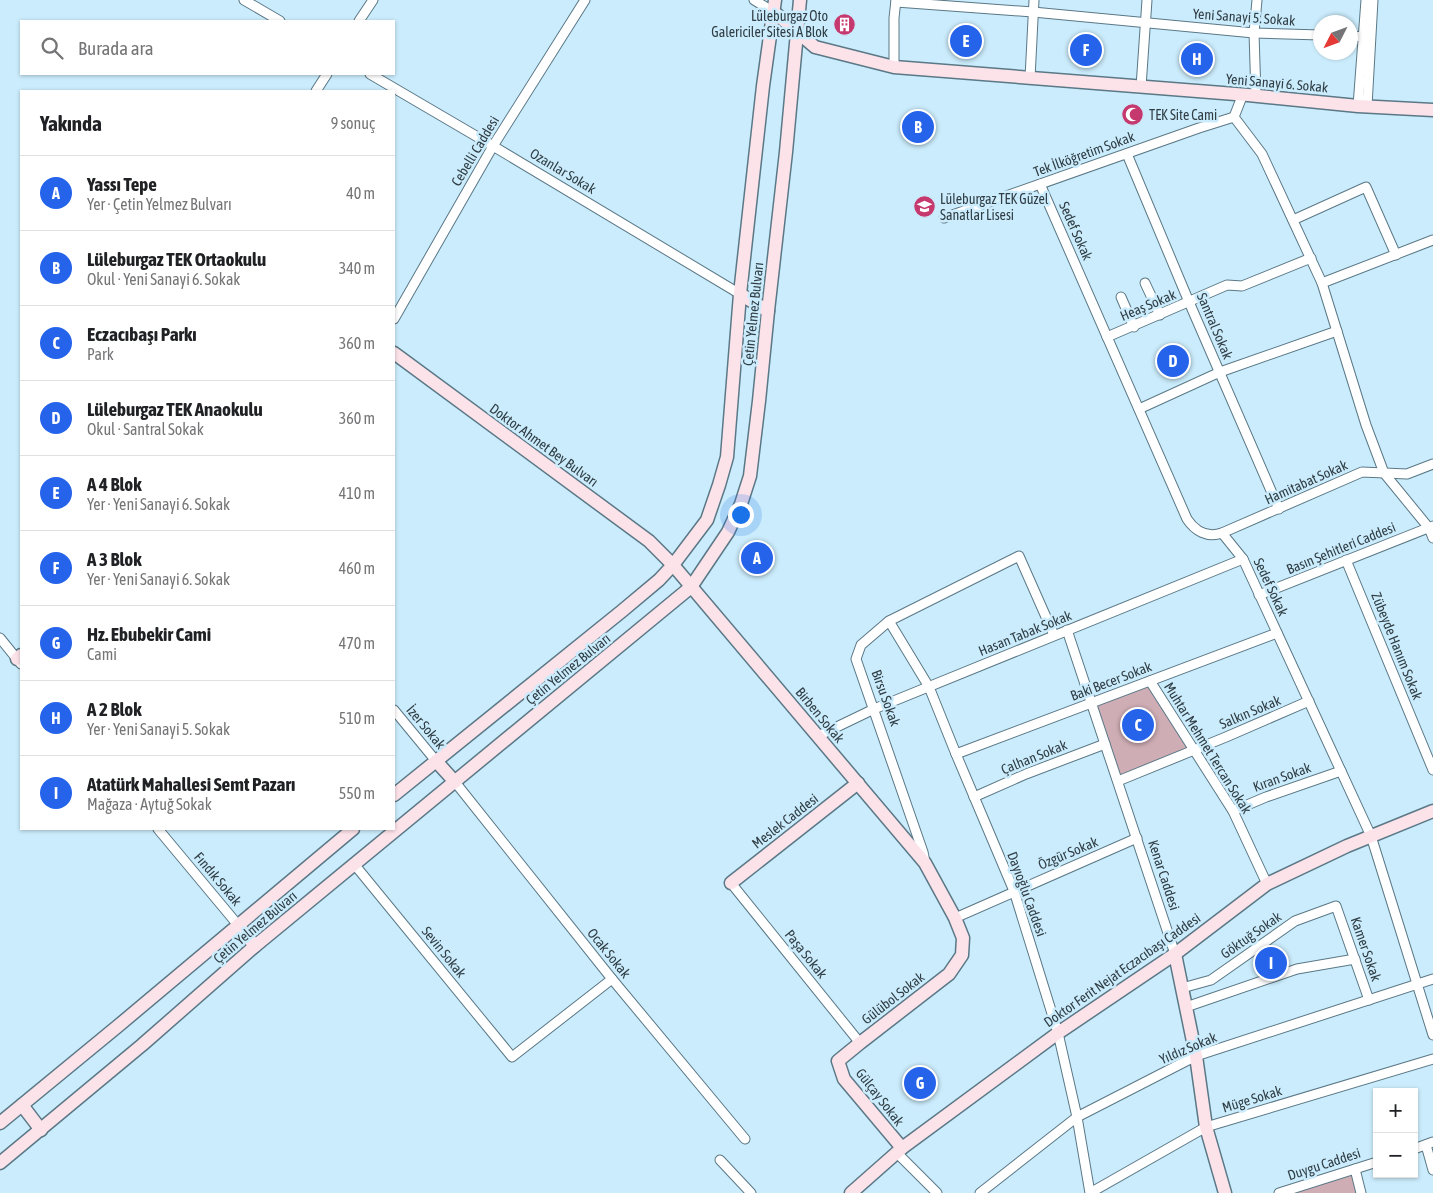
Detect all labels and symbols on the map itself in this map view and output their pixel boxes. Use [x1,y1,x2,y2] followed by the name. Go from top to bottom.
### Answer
[1192,5,1296,29] street label: Yeni Sanayi 5. Sokak
[711,8,828,40] place label: Lüleburgaz Oto Galericiler Sitesi A Blok
[832,12,856,36] building icon: Lüleburgaz Oto Galericiler Sitesi A Blok
[1313,15,1358,60] north arrow
[950,22,982,60] pin: E
[1070,31,1102,69] pin: F
[1181,40,1213,78] pin: H
[1225,71,1329,95] street label: Yeni Sanayi 6. Sokak
[1121,103,1145,127] mosque icon: TEK Site Cami
[1149,107,1217,123] place label: TEK Site Cami
[902,108,934,146] pin: B
[448,113,502,189] street label: Cebelli Caddesi
[1031,128,1137,180] street label: Tek İlköğretim Sokak
[527,145,599,197] street label: Ozanlar Sokak
[940,191,1049,223] place label: Lüleburgaz TEK Güzel Sanatlar Lisesi
[912,195,936,219] school or university icon: Lüleburgaz TEK Güzel Sanatlar Lisesi
[1056,199,1096,263] street label: Sedef Sokak
[740,261,766,367] street label: Çetin Yelmez Bulvarı
[1118,286,1178,324] street label: Heaş Sokak
[1194,290,1236,362] street label: Santral Sokak
[1157,342,1189,380] pin: D
[487,400,601,490] street label: Doktor Ahmet Bey Bulvarı
[1262,457,1350,507] street label: Hamitabat Sokak
[728,502,754,528] your location
[1284,519,1398,577] street label: Basın Şehitleri Caddesi
[741,539,773,577] pin: A
[1251,555,1291,619] street label: Sedef Sokak
[1368,590,1426,702] street label: Zübeyde Hanım Sokak
[976,607,1074,659] street label: Hasan Tabak Sokak
[523,630,613,708] street label: Çetin Yelmez Bulvarı
[1068,658,1154,704] street label: Baki Becer Sokak
[868,668,904,728] street label: Birsu Sokak
[1161,679,1255,817] street label: Muhtar Mehmet Tercan Sokak
[792,684,848,746] street label: Birben Sokak
[1217,692,1283,732] street label: Salkın Sokak
[403,702,449,752] street label: İzer Sokak
[1122,706,1154,744] pin: C
[999,737,1069,777] street label: Çalhan Sokak
[1251,759,1313,795] street label: Kıran Sokak
[749,790,821,852] street label: Meslek Caddesi
[1036,833,1100,873] street label: Özgür Sokak
[1145,838,1183,912] street label: Kenar Caddesi
[191,849,245,909] street label: Fındık Sokak
[1004,849,1050,939] street label: Dayıoğlu Caddesi
[210,887,300,967] street label: Çetin Yelmez Bulvarı
[1218,908,1284,962] street label: Göktuğ Sokak
[1041,910,1203,1030] street label: Doktor Ferit Nejat Eczacıbaşı Caddesi
[1348,915,1384,983] street label: Kamer Sokak
[419,923,469,981] street label: Sevin Sokak
[584,925,634,981] street label: Ocak Sokak
[782,927,830,981] street label: Paşa Sokak
[1255,944,1287,982] pin: I
[859,969,927,1027] street label: Gülübol Sokak
[1157,1029,1219,1067] street label: Yıldız Sokak
[904,1064,936,1102] pin: G
[853,1065,907,1129] street label: Gülçay Sokak
[1220,1082,1284,1116] street label: Müge Sokak
[1286,1145,1362,1183] street label: Duygu Caddesi

